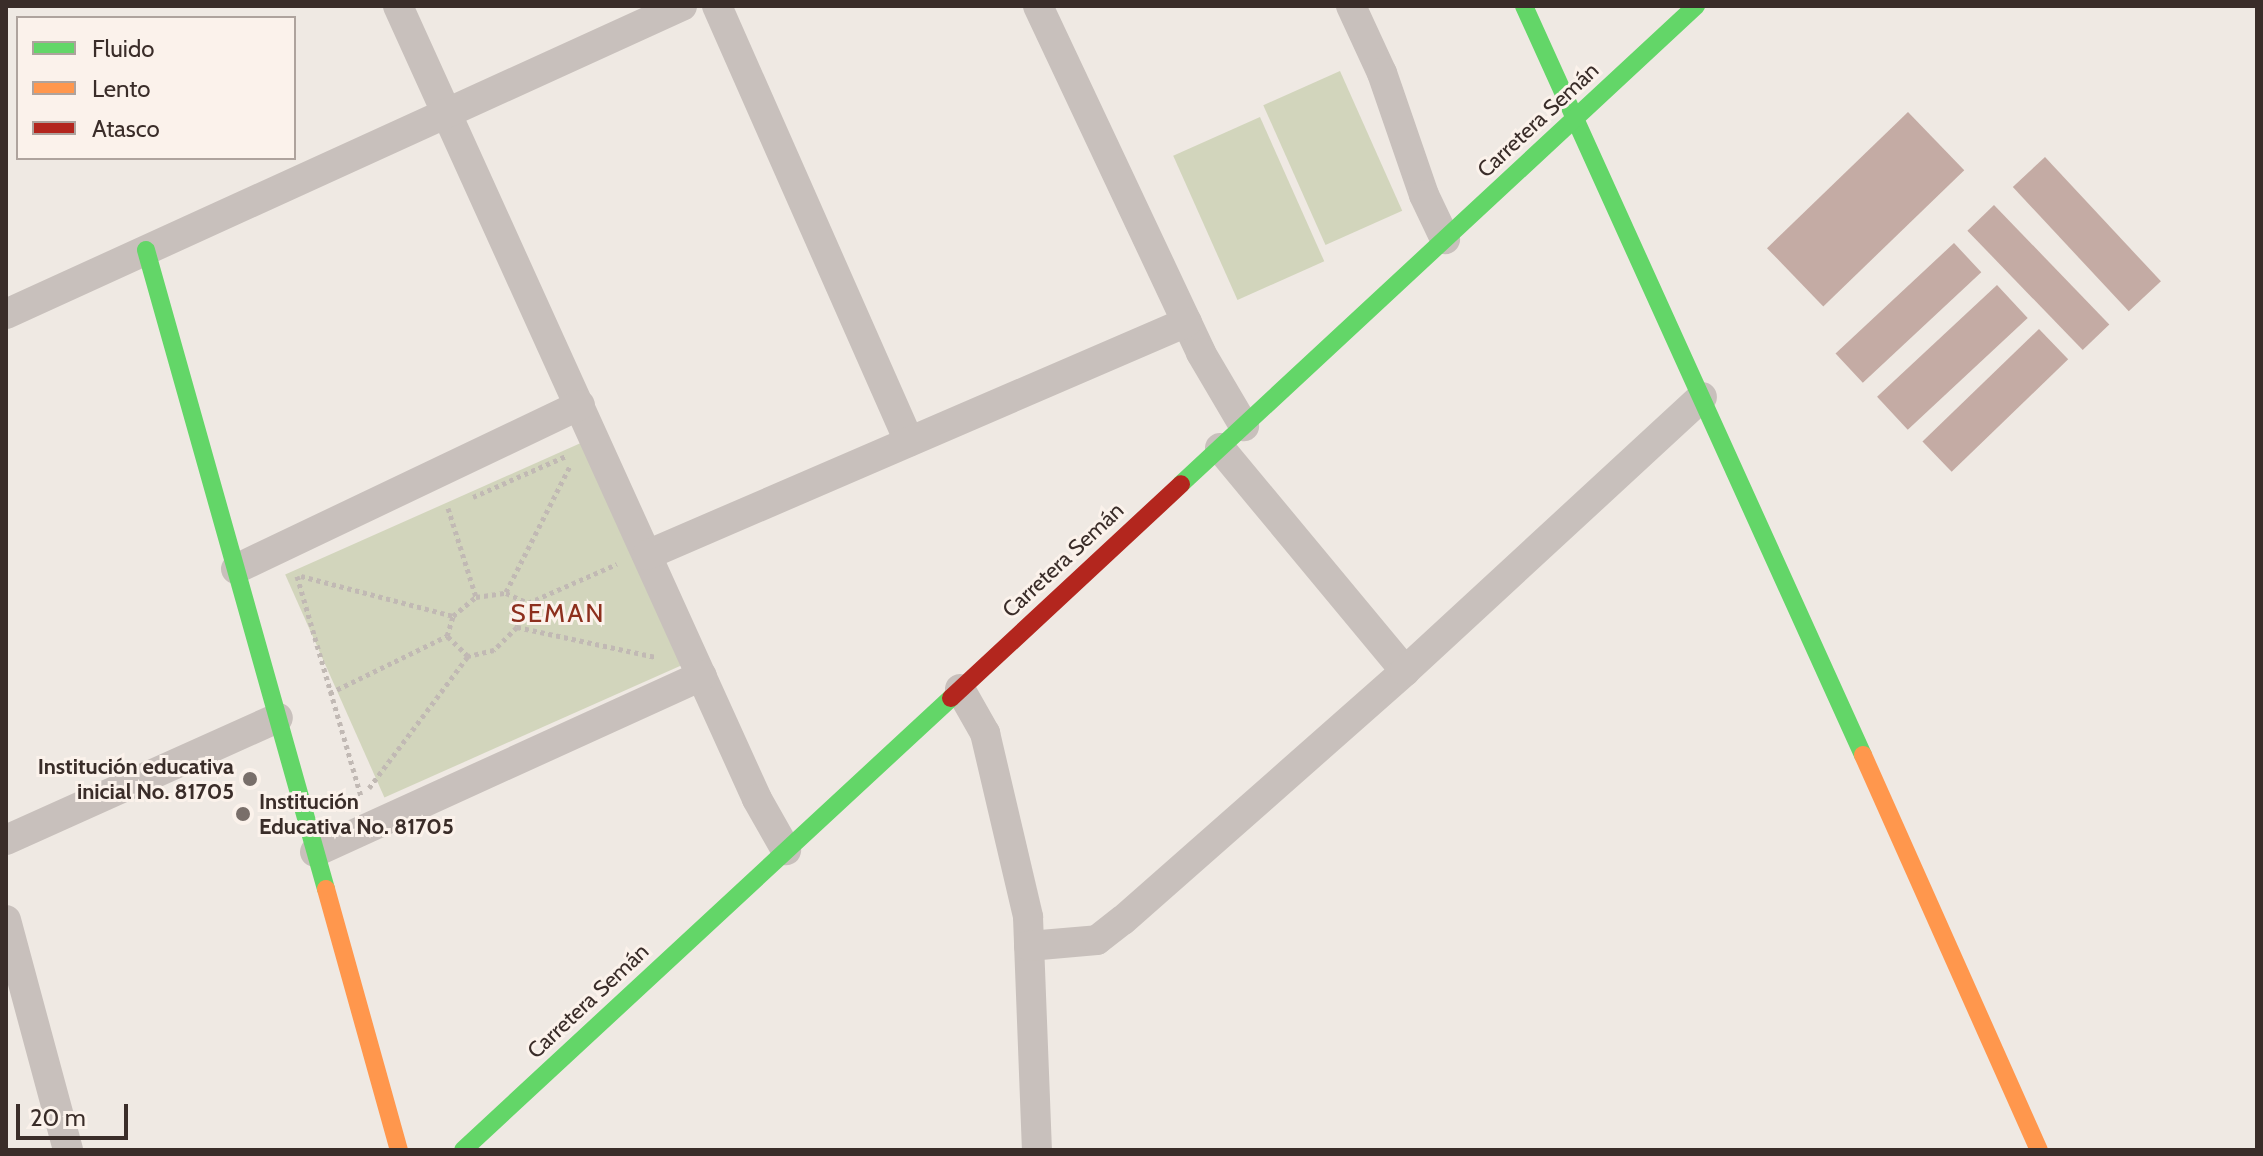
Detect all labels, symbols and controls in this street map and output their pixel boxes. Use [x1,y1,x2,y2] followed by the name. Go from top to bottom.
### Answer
[16,16,296,160] legend
[92,34,154,63] text: Fluido
[1472,57,1604,183] street label: Carretera Semán
[92,74,151,103] text: Lento
[92,114,160,143] text: Atasco
[997,497,1129,623] street label: Carretera Semán
[510,598,606,630] district label: SEMAN
[38,753,234,804] place label: Institución educativa inicial No. 81705
[241,770,259,788] marker: Institución educativa inicial No. 81705
[259,788,454,840] place label: Institución Educativa No. 81705
[234,805,252,823] marker: Institución Educativa No. 81705
[522,938,654,1064] street label: Carretera Semán
[20,1088,132,1138] scale bar
[30,1103,86,1132] text: 20 m

